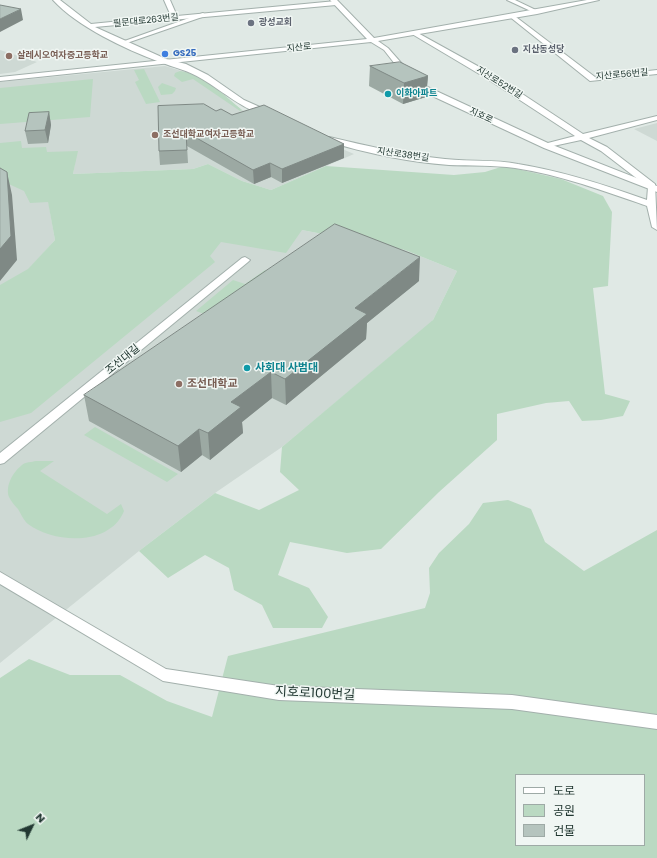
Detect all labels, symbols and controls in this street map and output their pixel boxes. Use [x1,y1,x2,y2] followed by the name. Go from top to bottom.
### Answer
[113,12,179,30] street label: 필문대로263번길
[246,18,256,28] marker: 광성교회
[259,18,292,28] place label: 광성교회
[286,41,312,55] street label: 지산로
[510,45,520,55] marker: 지산동성당
[523,45,564,55] place label: 지산동성당
[160,49,170,59] marker: GS25
[173,49,196,59] place label: GS25
[4,51,14,61] marker: 살레시오여자중고등학교
[17,51,108,61] place label: 살레시오여자중고등학교
[474,65,524,101] street label: 지산로52번길
[595,67,649,83] street label: 지산로56번길
[383,89,393,99] marker: 이화아파트
[396,89,437,99] place label: 이화아파트
[467,106,495,126] street label: 지호로
[150,130,160,140] marker: 조선대학교여자고등학교
[163,130,254,140] place label: 조선대학교여자고등학교
[376,146,430,164] street label: 지산로38번길
[103,342,143,378] street label: 조선대길
[255,361,318,375] place label: 사회대 사범대
[242,363,252,373] marker: 사회대 사범대
[187,377,238,391] place label: 조선대학교
[174,379,184,389] marker: 조선대학교
[275,684,355,704] street label: 지호로100번길
[515,774,645,846] legend
[553,782,575,799] text: 도로
[553,802,575,819] text: 공원
[12,806,52,846] north arrow
[32,809,49,826] text: N
[553,822,575,839] text: 건물

